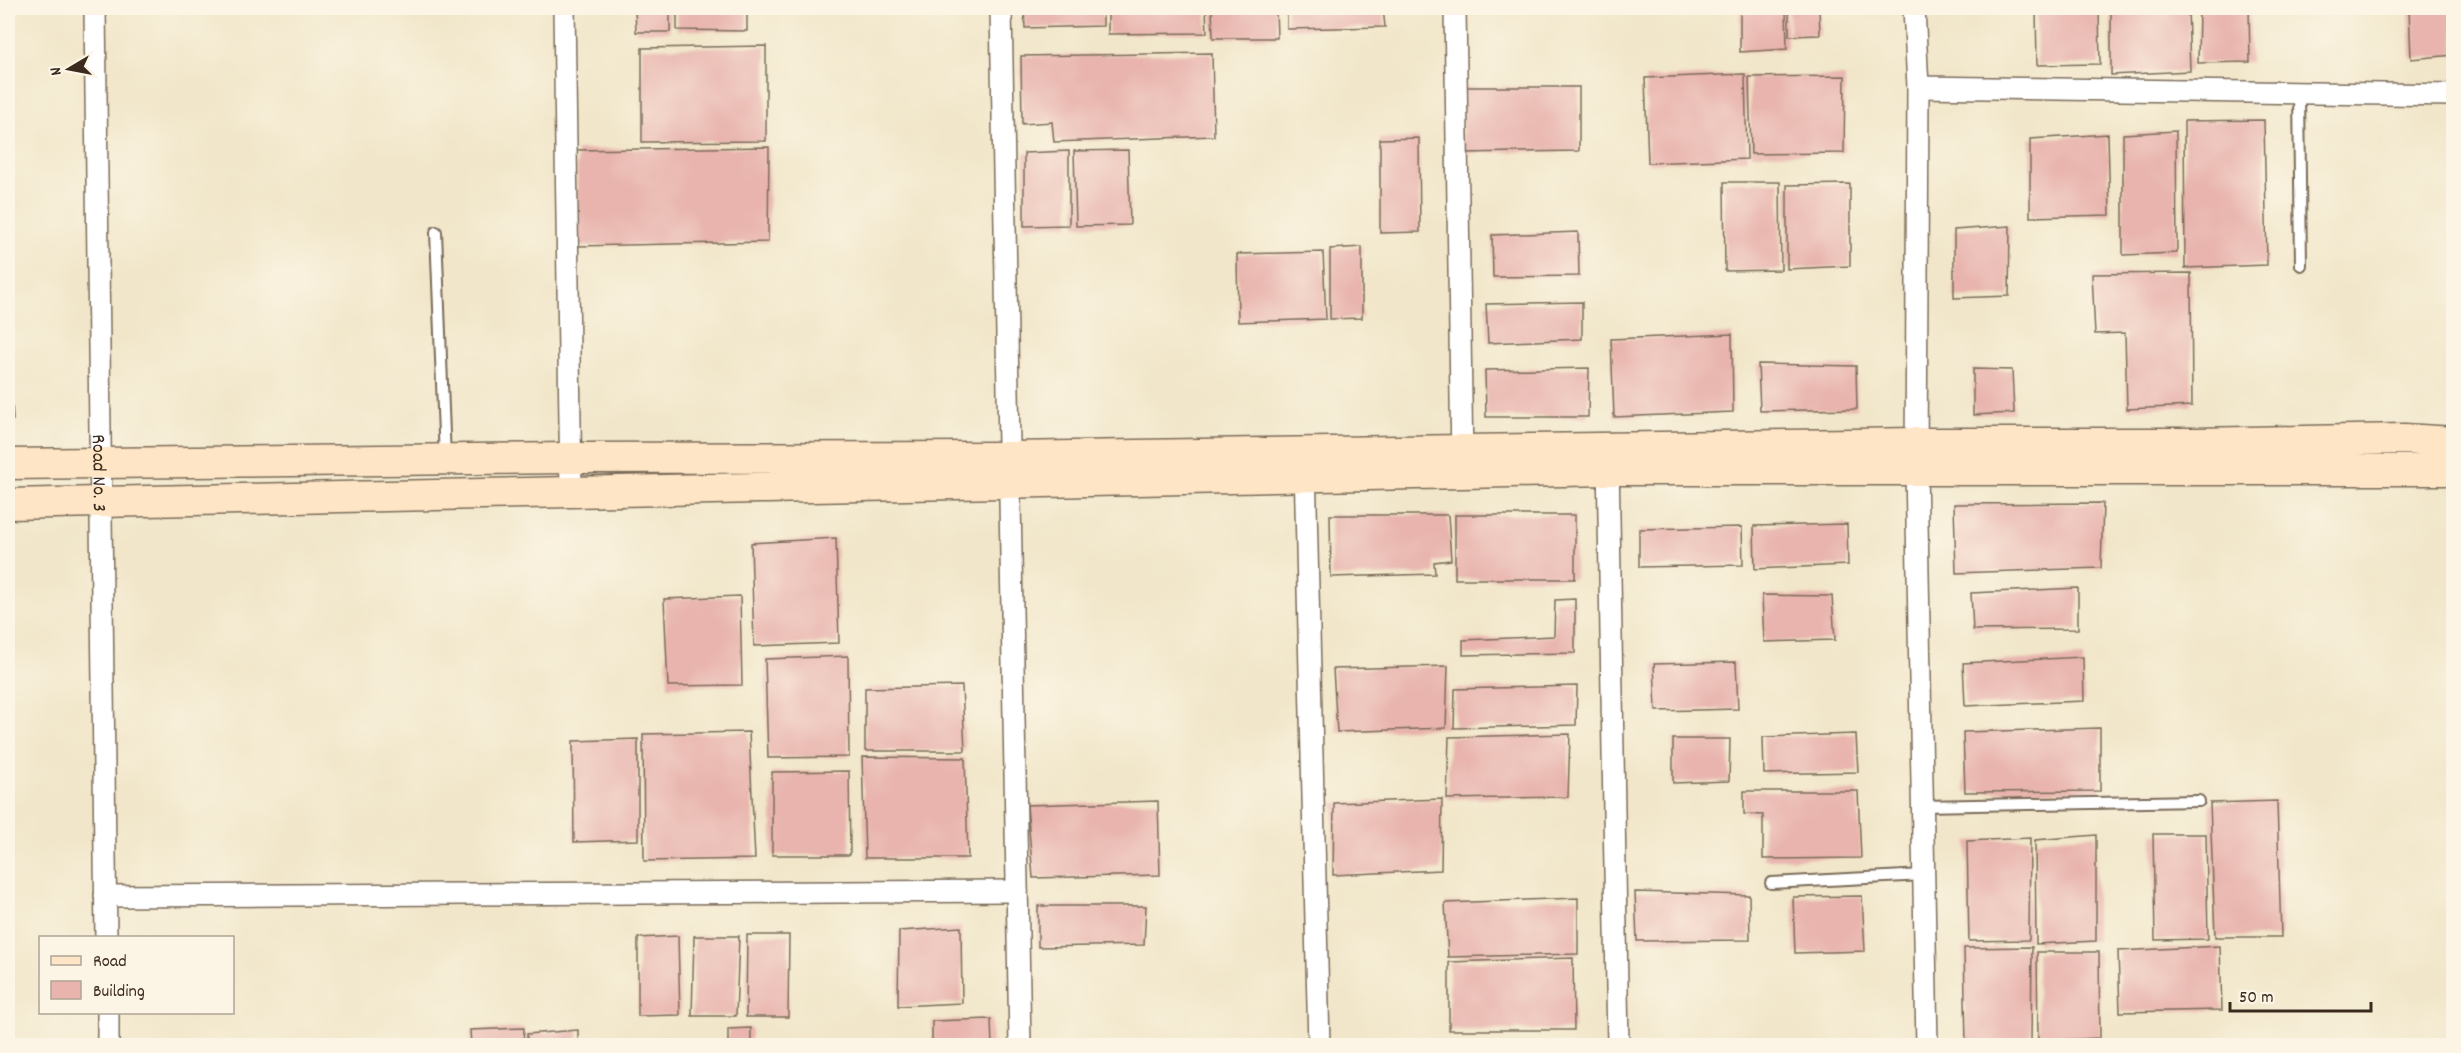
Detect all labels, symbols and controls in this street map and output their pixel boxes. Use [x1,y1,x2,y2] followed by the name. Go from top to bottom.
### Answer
[39,39,99,99] north arrow
[45,65,69,77] text: N
[83,434,112,512] street label: Road No. 3
[39,936,234,1014] legend
[93,950,127,975] text: Road
[2230,975,2371,1013] scale bar
[93,980,145,1005] text: Building
[2239,986,2274,1011] text: 50 m

